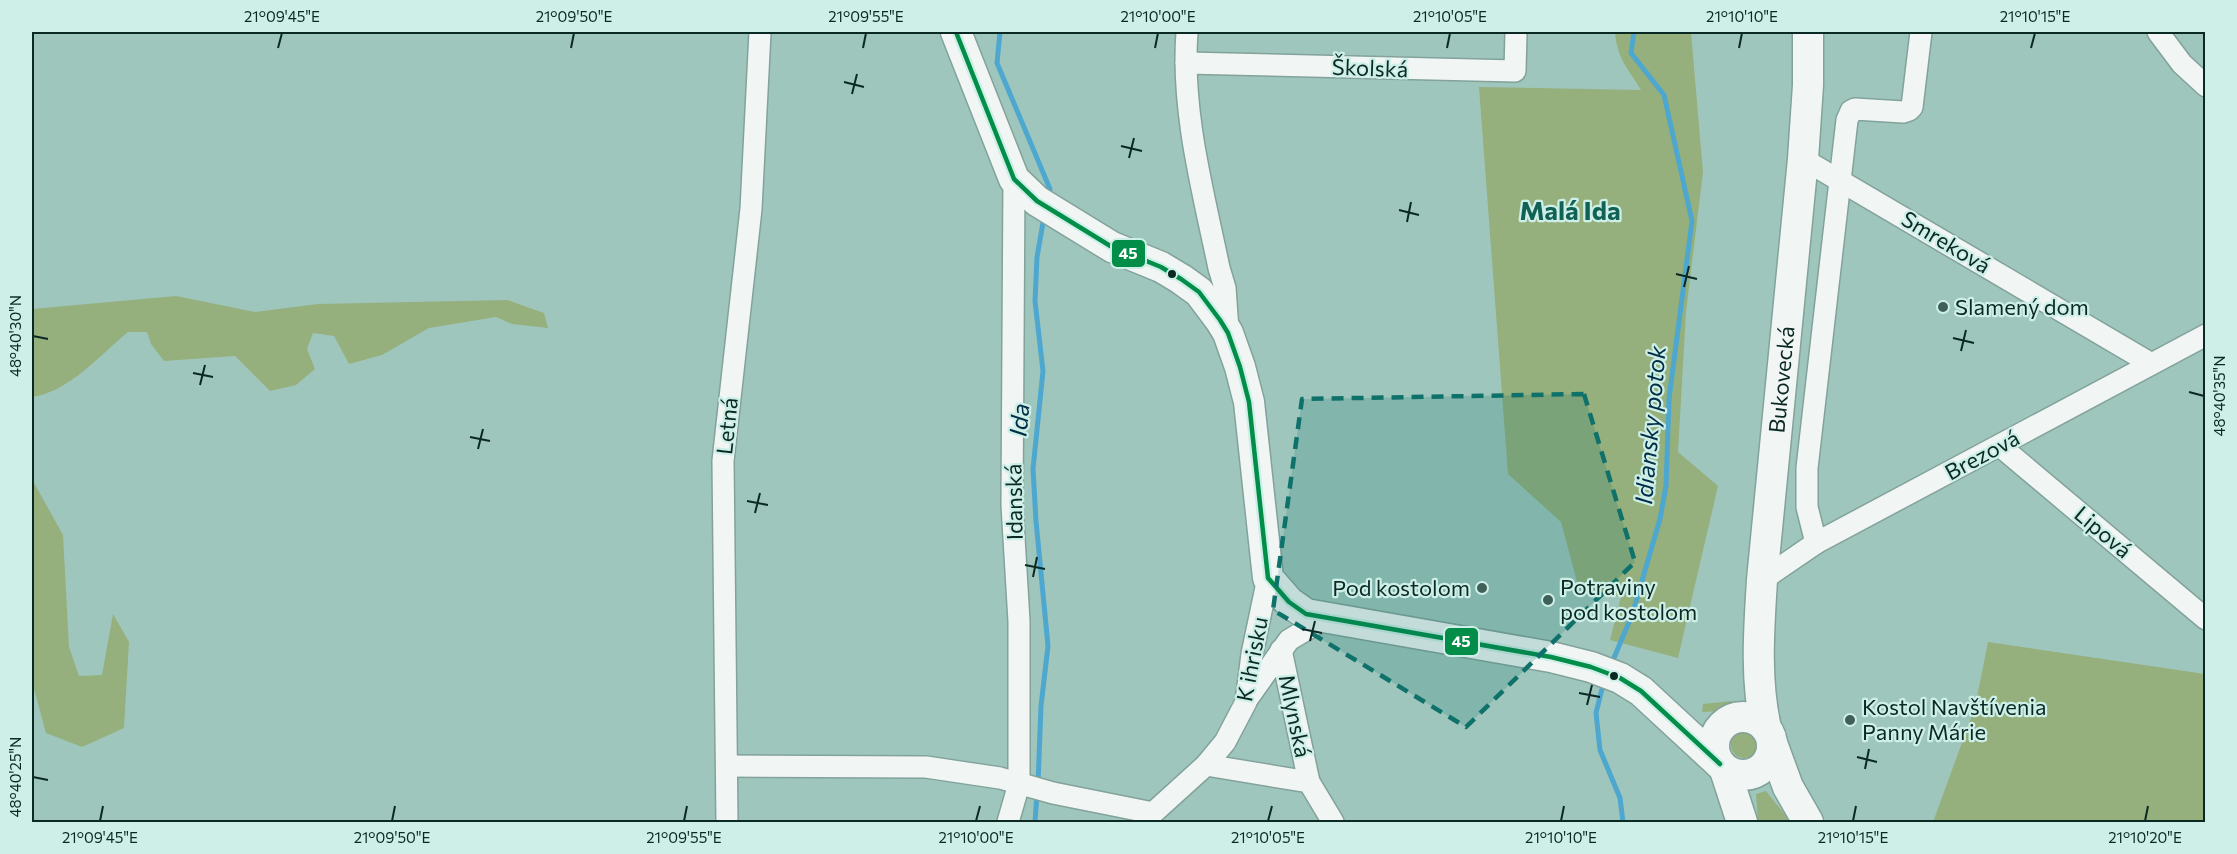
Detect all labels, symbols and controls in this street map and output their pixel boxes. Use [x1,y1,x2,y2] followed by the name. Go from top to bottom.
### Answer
[244,7,320,25] text: 21°09'45"E
[536,7,612,25] text: 21°09'50"E
[828,7,904,25] text: 21°09'55"E
[1120,7,1196,25] text: 21°10'00"E
[1413,7,1487,25] text: 21°10'05"E
[1706,7,1778,25] text: 21°10'10"E
[2000,7,2070,25] text: 21°10'15"E
[1331,53,1409,82] street label: Školská
[1519,194,1621,225] district label: Malá Ida
[1897,205,1996,279] street label: Smreková
[1111,239,1146,268] line badge: 45
[1118,243,1138,262] text: 45
[1166,268,1178,280] unlabelled marker
[1955,293,2089,320] place label: Slamený dom
[6,295,24,377] text: 48°40'30"N
[1936,300,1950,314] marker: Slamený dom
[1762,325,1800,434] street label: Bukovecká
[1628,343,1671,505] water label: Idiansky potok
[2210,355,2228,437] text: 48°40'35"N
[710,396,743,456] street label: Letná
[1002,402,1035,438] water label: Ida
[1940,424,2024,485] street label: Brezová
[999,464,1028,540] street label: Idanská
[2069,500,2137,563] street label: Lipová
[1560,573,1697,625] place label: Potraviny pod kostolom
[1332,574,1470,601] place label: Pod kostolom
[1475,581,1489,595] marker: Pod kostolom
[1541,593,1555,607] marker: Potraviny pod kostolom
[1230,614,1273,704] street label: K ihrisku
[1444,627,1479,656] line badge: 45
[1451,631,1471,650] text: 45
[1608,670,1620,682] unlabelled marker
[1274,672,1317,760] street label: Mlynská
[1862,693,2047,745] place label: Kostol Navštívenia Panny Márie
[1843,713,1857,727] marker: Kostol Navštívenia Panny Márie
[6,737,24,817] text: 48°40'25"N
[62,828,138,846] text: 21°09'45"E
[354,828,430,846] text: 21°09'50"E
[646,828,722,846] text: 21°09'55"E
[938,828,1014,846] text: 21°10'00"E
[1231,828,1305,846] text: 21°10'05"E
[1525,828,1597,846] text: 21°10'10"E
[1818,828,1888,846] text: 21°10'15"E
[2108,828,2182,846] text: 21°10'20"E

